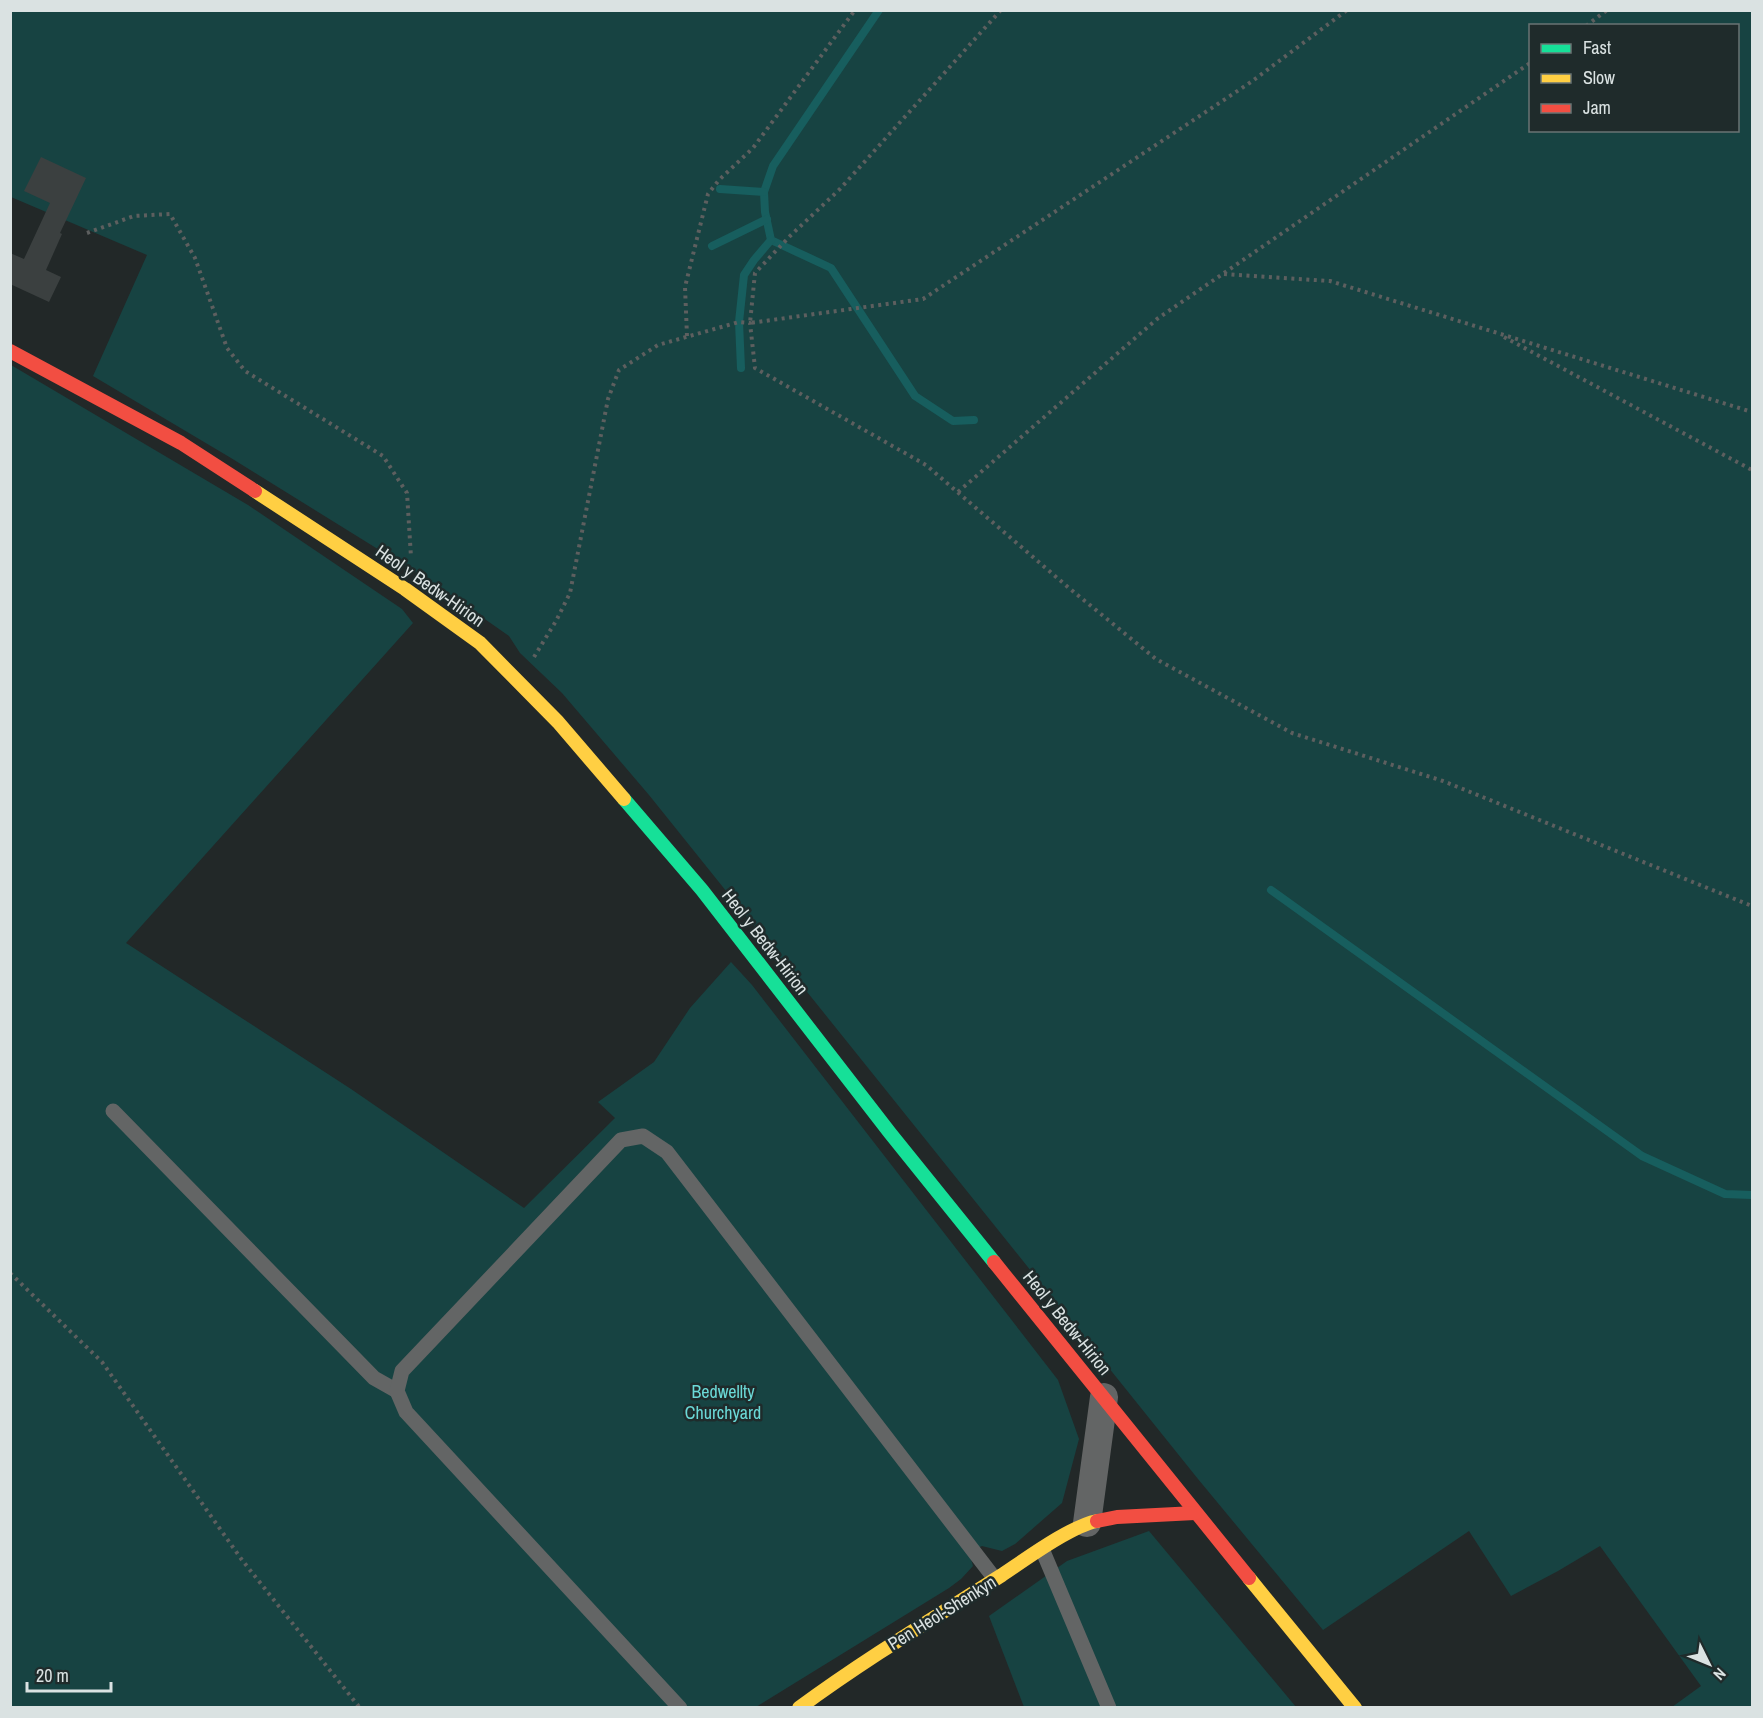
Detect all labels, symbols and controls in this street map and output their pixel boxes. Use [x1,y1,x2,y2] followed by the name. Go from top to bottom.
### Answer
[1529,24,1739,132] legend
[1583,35,1611,60] text: Fast
[1583,65,1615,90] text: Slow
[1583,95,1611,120] text: Jam
[371,539,490,633] street label: Heol y Bedw-Hirion
[716,884,815,1000] street label: Heol y Bedw-Hirion
[1017,1265,1117,1380] street label: Heol y Bedw-Hirion
[685,1379,761,1425] park label: Bedwellty Churchyard
[883,1569,1001,1656] street label: Pen Heol-Shenkyn
[1679,1634,1739,1694] north arrow
[27,1655,111,1693] scale bar
[36,1663,69,1688] text: 20 m
[1709,1663,1731,1685] text: N

